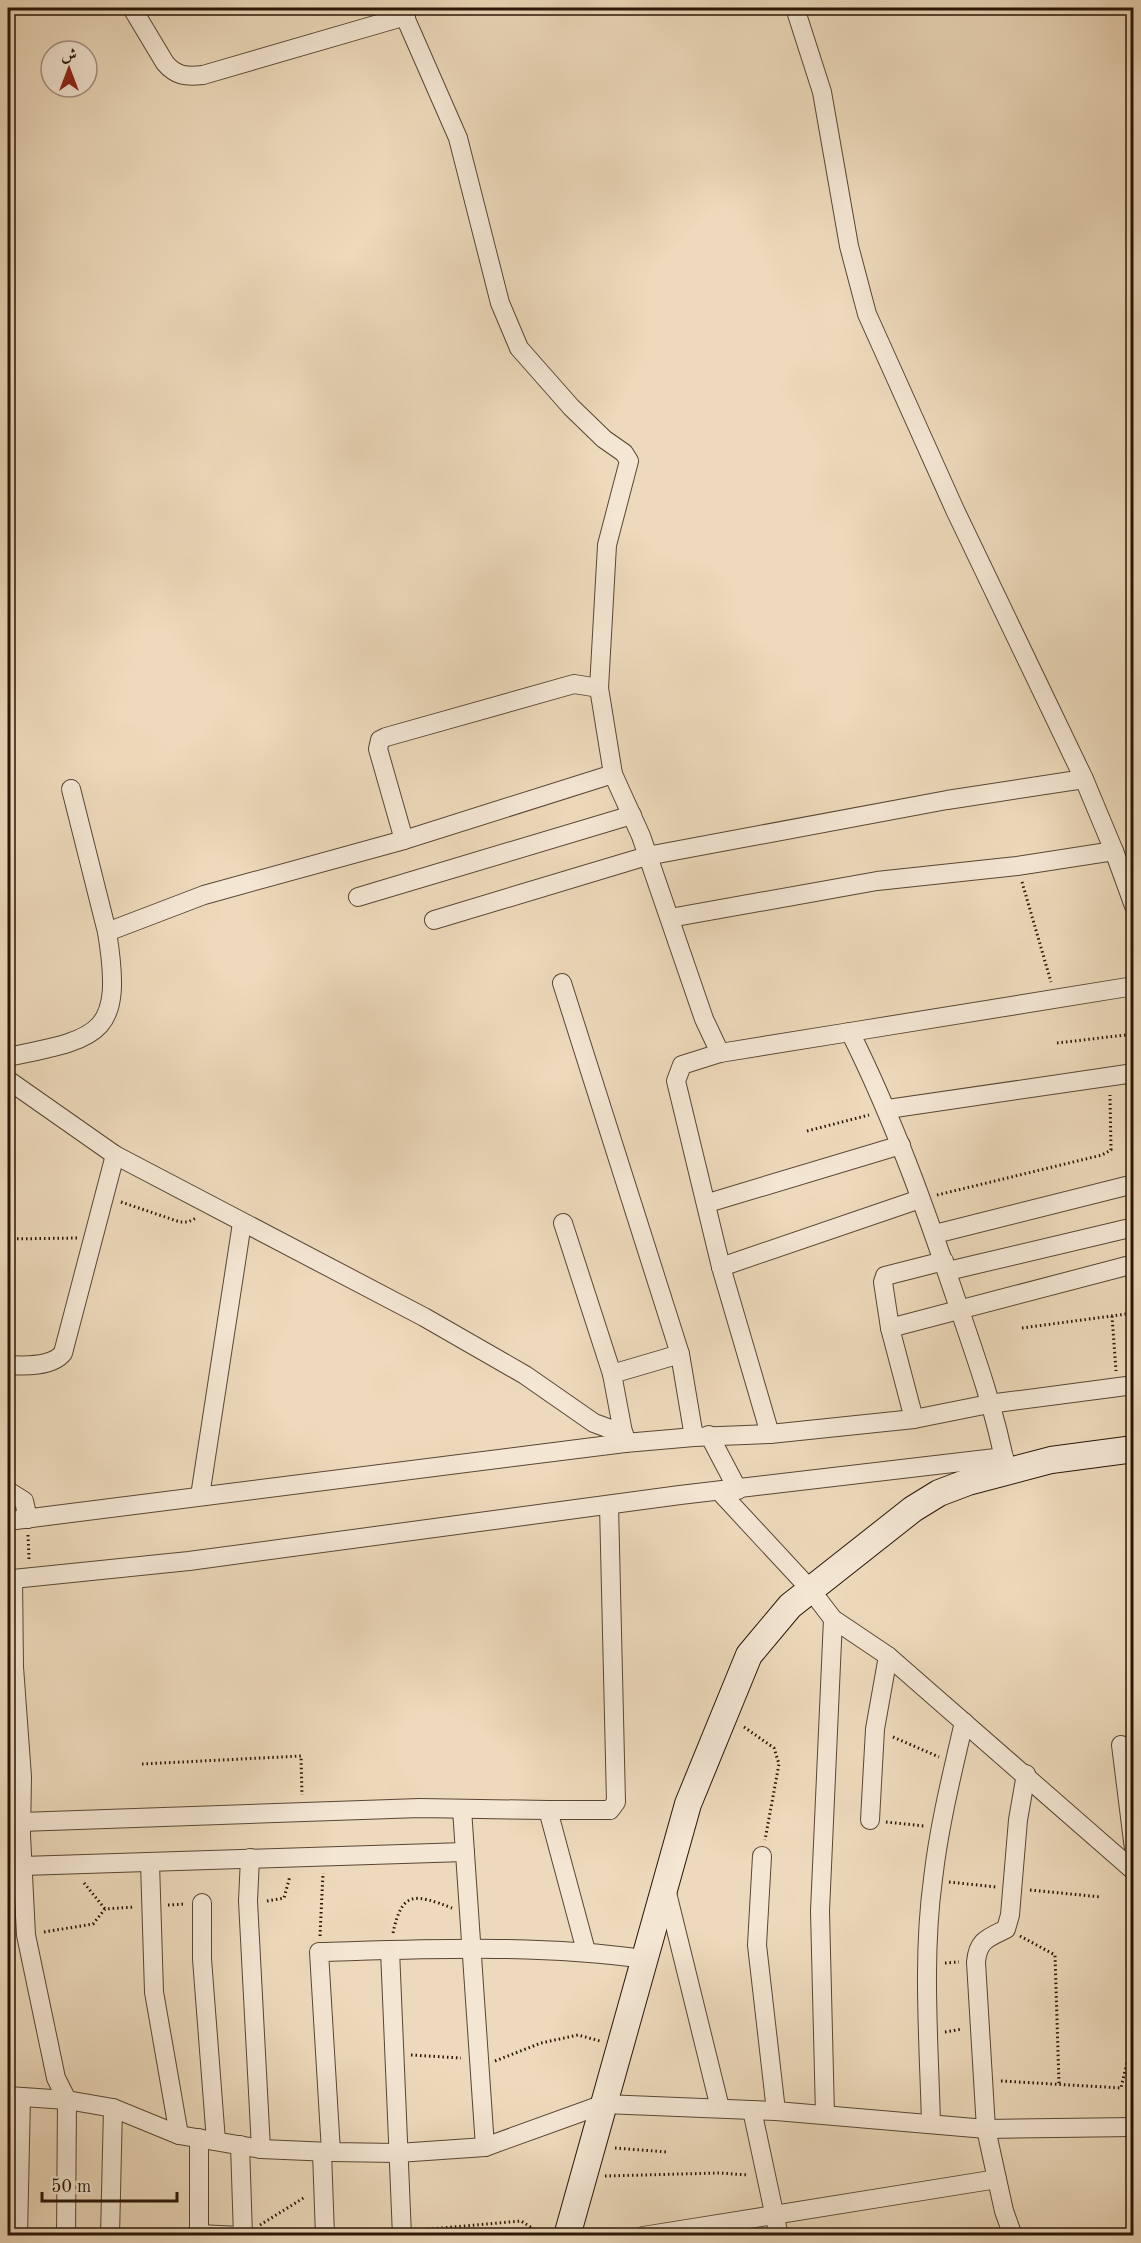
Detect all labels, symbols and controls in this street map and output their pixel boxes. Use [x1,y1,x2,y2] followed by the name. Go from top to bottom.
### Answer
[39,39,99,99] north arrow
[61,48,77,64] text: ش
[42,2165,177,2203] scale bar
[51,2178,91,2196] text: 50 m

